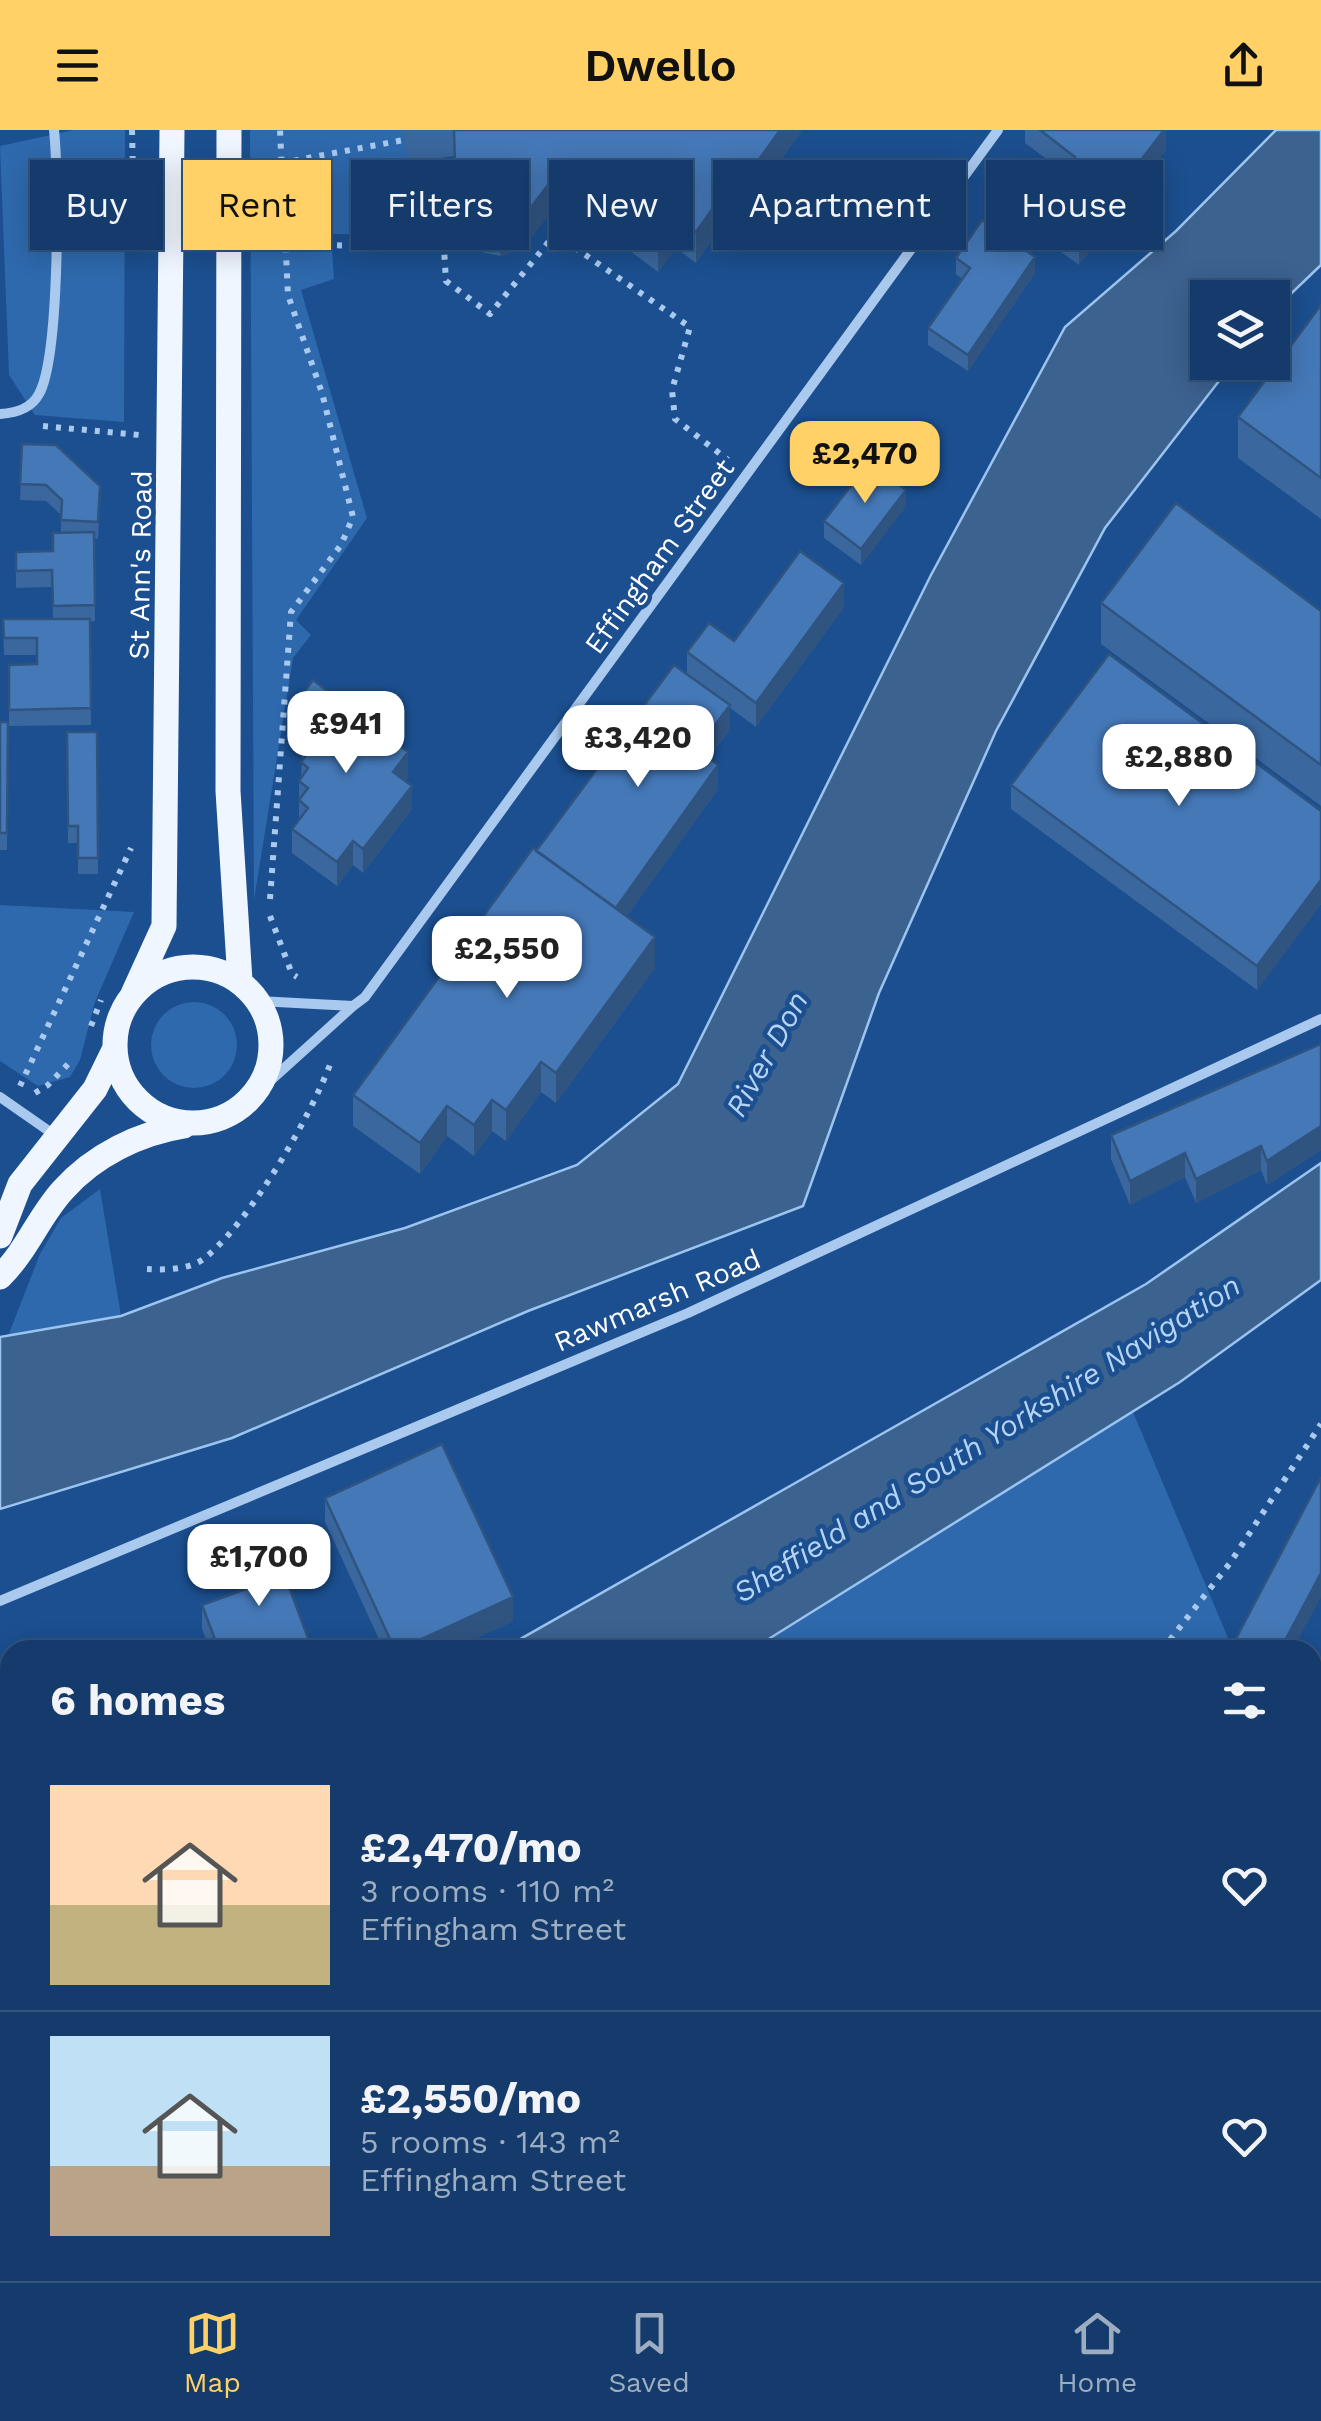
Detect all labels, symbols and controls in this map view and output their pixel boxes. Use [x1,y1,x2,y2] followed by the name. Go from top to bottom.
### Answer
[50,38,105,93] icon: menu
[1216,38,1271,93] icon: share
[584,39,737,92] text: Dwello
[30,160,163,250] chip: Buy
[183,160,331,250] chip: Rent
[351,160,529,250] chip: Filters
[549,160,693,250] chip: New
[713,160,966,250] chip: Apartment
[986,160,1163,250] chip: House
[1190,280,1290,380] map controls
[1190,280,1290,380] button: layers
[784,421,946,506] pin: £2,470
[812,434,918,472] text: £2,470
[578,452,741,660] street label: Effingham Street
[122,470,159,660] street label: St Ann's Road
[287,691,405,776] pin: £941
[309,704,383,742] text: £941
[557,705,719,790] pin: £3,420
[584,718,692,756] text: £3,420
[1098,724,1260,809] pin: £2,880
[1125,737,1233,775] text: £2,880
[426,916,588,1001] pin: £2,550
[454,929,560,967] text: £2,550
[718,985,815,1122] water label: River Don
[549,1242,765,1359] street label: Rawmarsh Road
[727,1267,1247,1610] water label: Sheffield and South Yorkshire Navigation
[178,1524,340,1609] pin: £1,700
[209,1537,309,1575] text: £1,700
[1217,1673,1272,1728] icon: filters
[50,1676,225,1725] text: 6 homes
[360,1823,582,1872] text: £2,470/mo
[130,1825,250,1945] icon: home
[1217,1858,1272,1913] icon: heart
[360,1872,614,1910] text: 3 rooms · 110 m²
[360,1910,626,1948] text: Effingham Street
[360,2074,581,2123] text: £2,550/mo
[130,2076,250,2196] icon: home
[1217,2109,1272,2164] icon: heart
[360,2123,620,2161] text: 5 rooms · 143 m²
[360,2161,626,2199] text: Effingham Street
[184,2306,241,2399] tab: Map
[608,2306,690,2399] tab: Saved
[1057,2306,1137,2399] tab: Home

